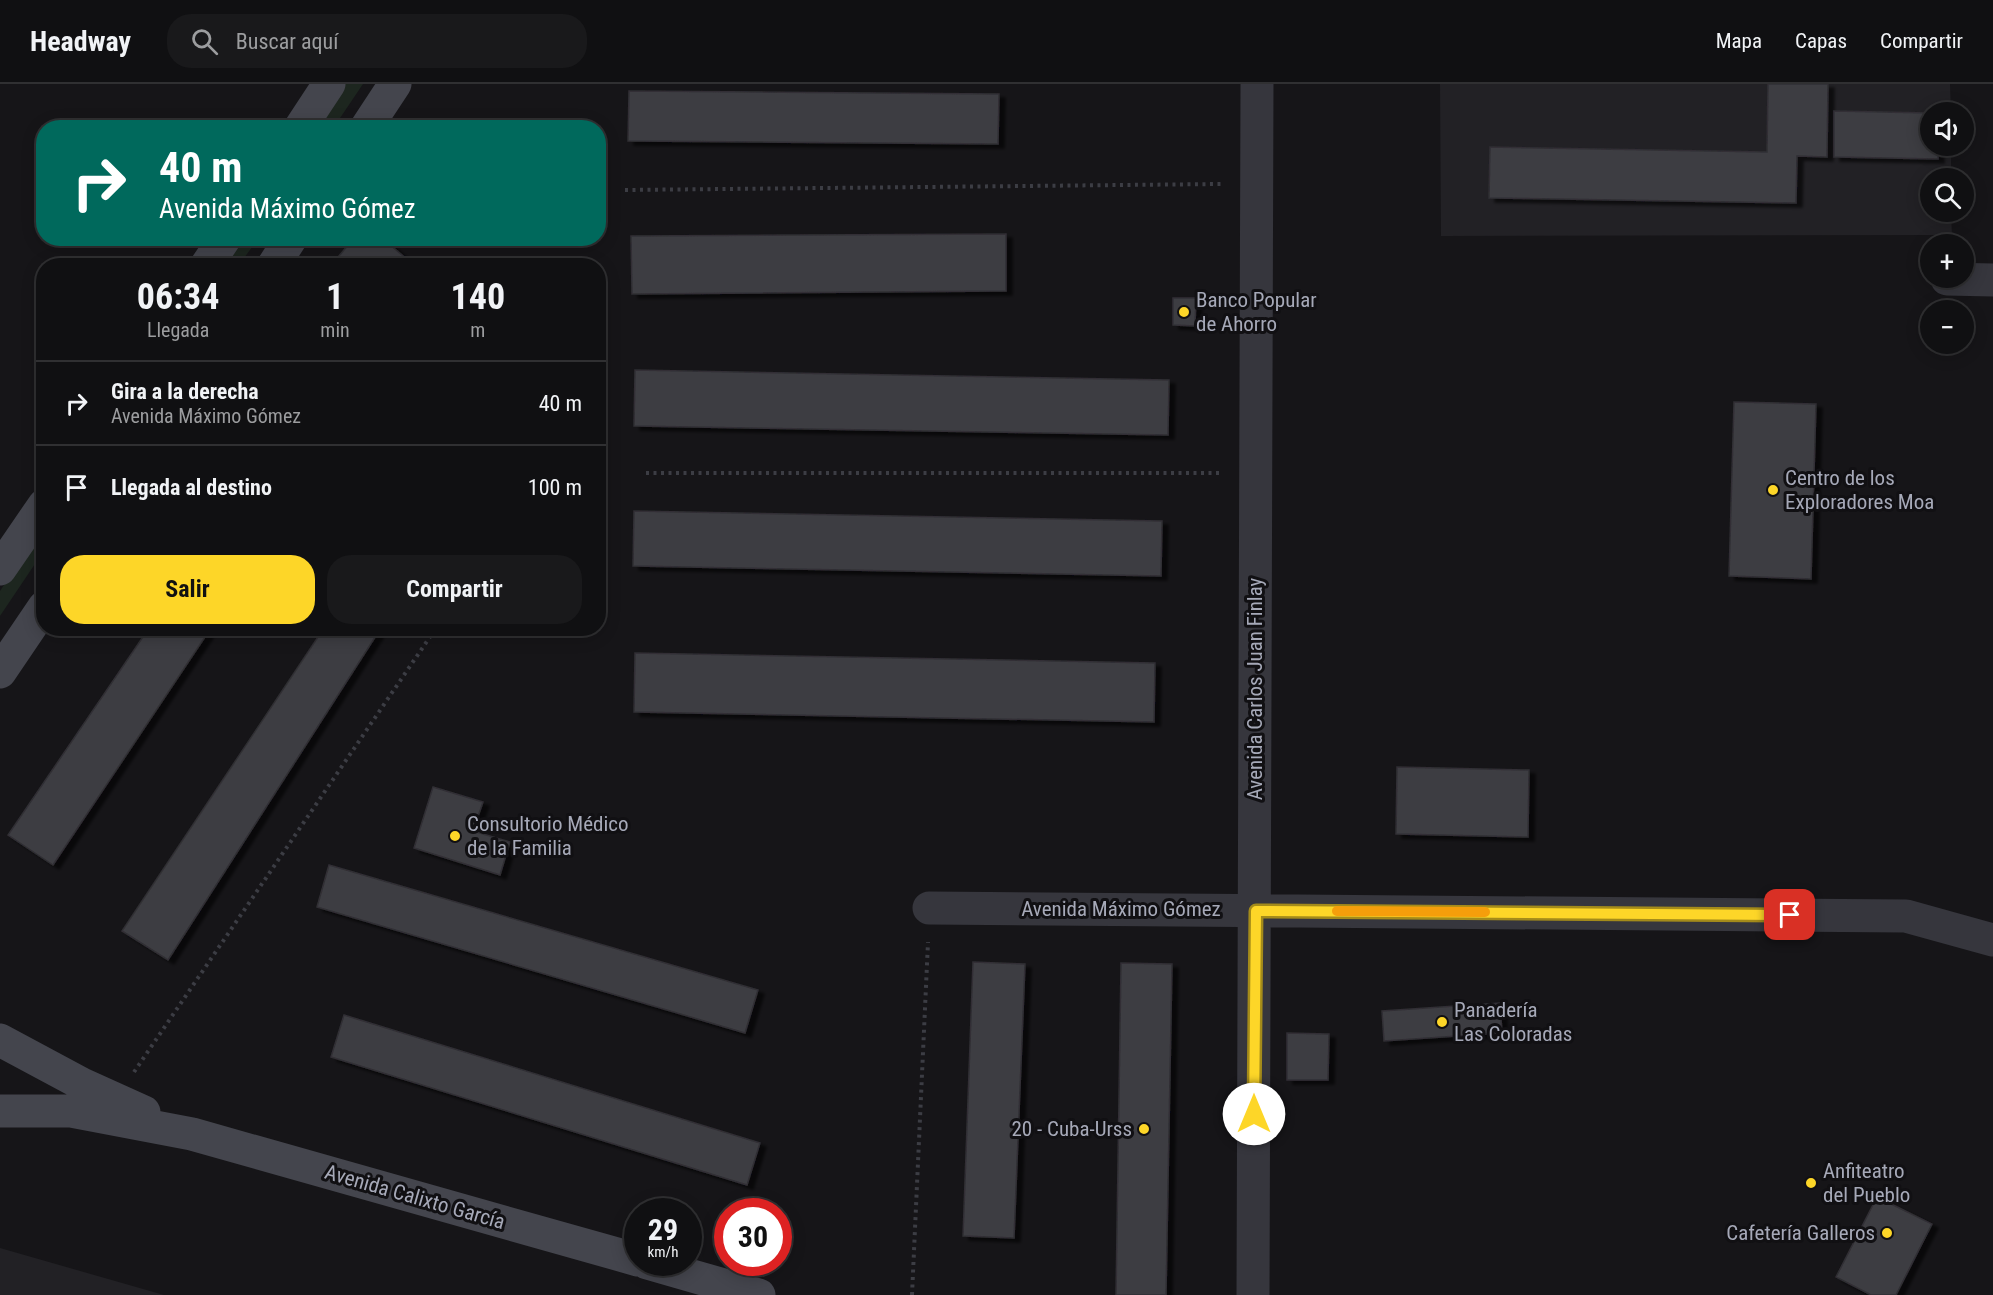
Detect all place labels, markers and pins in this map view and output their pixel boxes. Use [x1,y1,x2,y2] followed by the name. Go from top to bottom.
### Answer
[1196,288,1317,336] place label: Banco Popular de Ahorro
[1177,305,1191,319] marker: Banco Popular de Ahorro
[1785,466,1934,514] place label: Centro de los Exploradores Moa
[1766,483,1780,497] marker: Centro de los Exploradores Moa
[467,812,628,860] place label: Consultorio Médico de la Familia
[448,829,462,843] marker: Consultorio Médico de la Familia
[1764,889,1815,940] pin
[1454,998,1572,1046] place label: Panadería Las Coloradas
[1435,1015,1449,1029] marker: Panadería Las Coloradas
[1011,1117,1132,1141] place label: 20 - Cuba-Urss
[1137,1122,1151,1136] marker: 20 - Cuba-Urss
[1823,1159,1910,1207] place label: Anfiteatro del Pueblo
[1804,1176,1818,1190] marker: Anfiteatro del Pueblo
[1726,1221,1875,1245] place label: Cafetería Galleros
[1880,1226,1894,1240] marker: Cafetería Galleros

